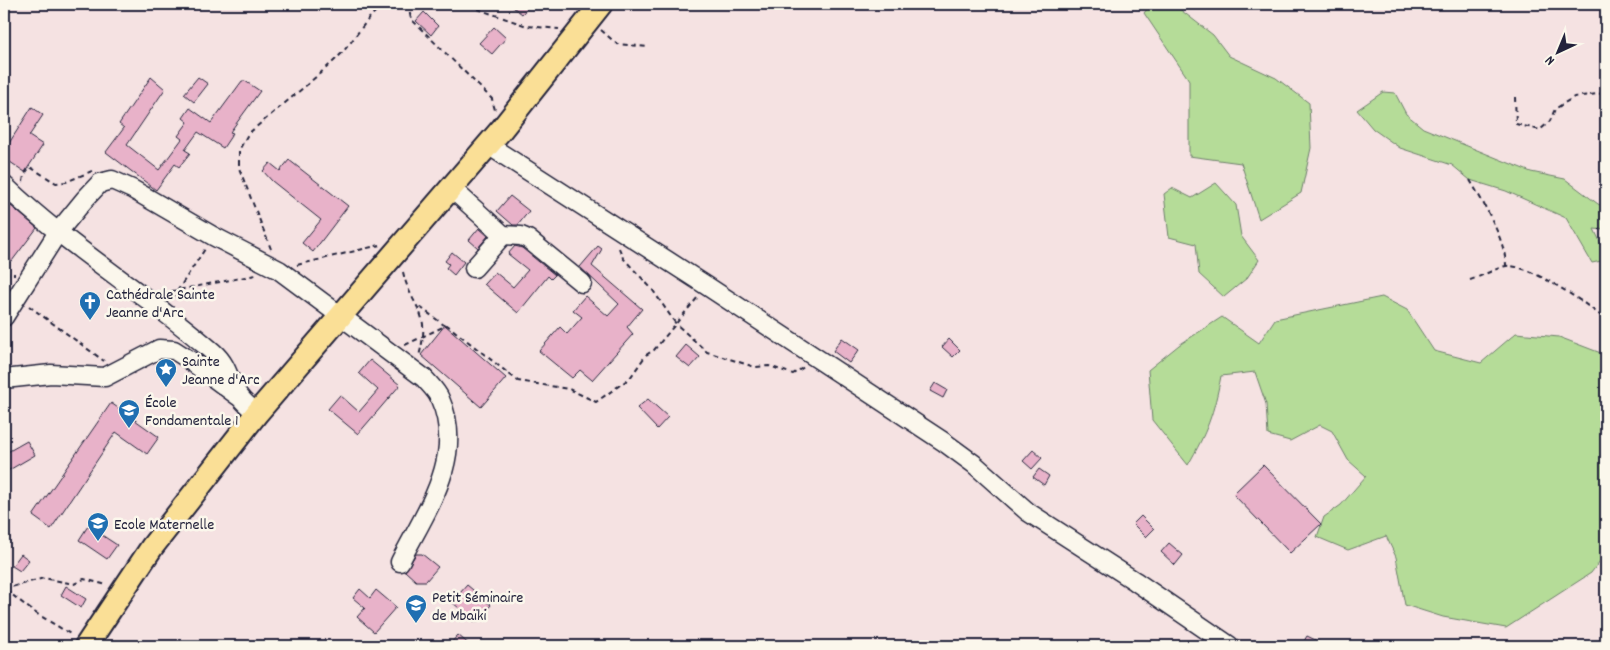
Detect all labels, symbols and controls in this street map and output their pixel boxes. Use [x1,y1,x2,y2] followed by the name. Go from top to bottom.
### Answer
[1532,28,1582,78] north arrow
[1541,50,1560,70] text: N
[106,284,215,325] place label: Cathédrale Sainte Jeanne d'Arc
[78,290,102,321] church icon: Cathédrale Sainte Jeanne d'Arc
[182,351,260,392] place label: Sainte Jeanne d'Arc
[154,357,178,388] place icon: Sainte Jeanne d'Arc
[145,392,239,433] place label: École Fondamentale 1
[117,398,141,429] school or university icon: École Fondamentale 1
[86,511,110,542] school or university icon: Ecole Maternelle
[114,514,214,537] place label: Ecole Maternelle
[432,587,523,628] place label: Petit Séminaire de Mbaïki
[404,593,428,624] school or university icon: Petit Séminaire de Mbaïki

